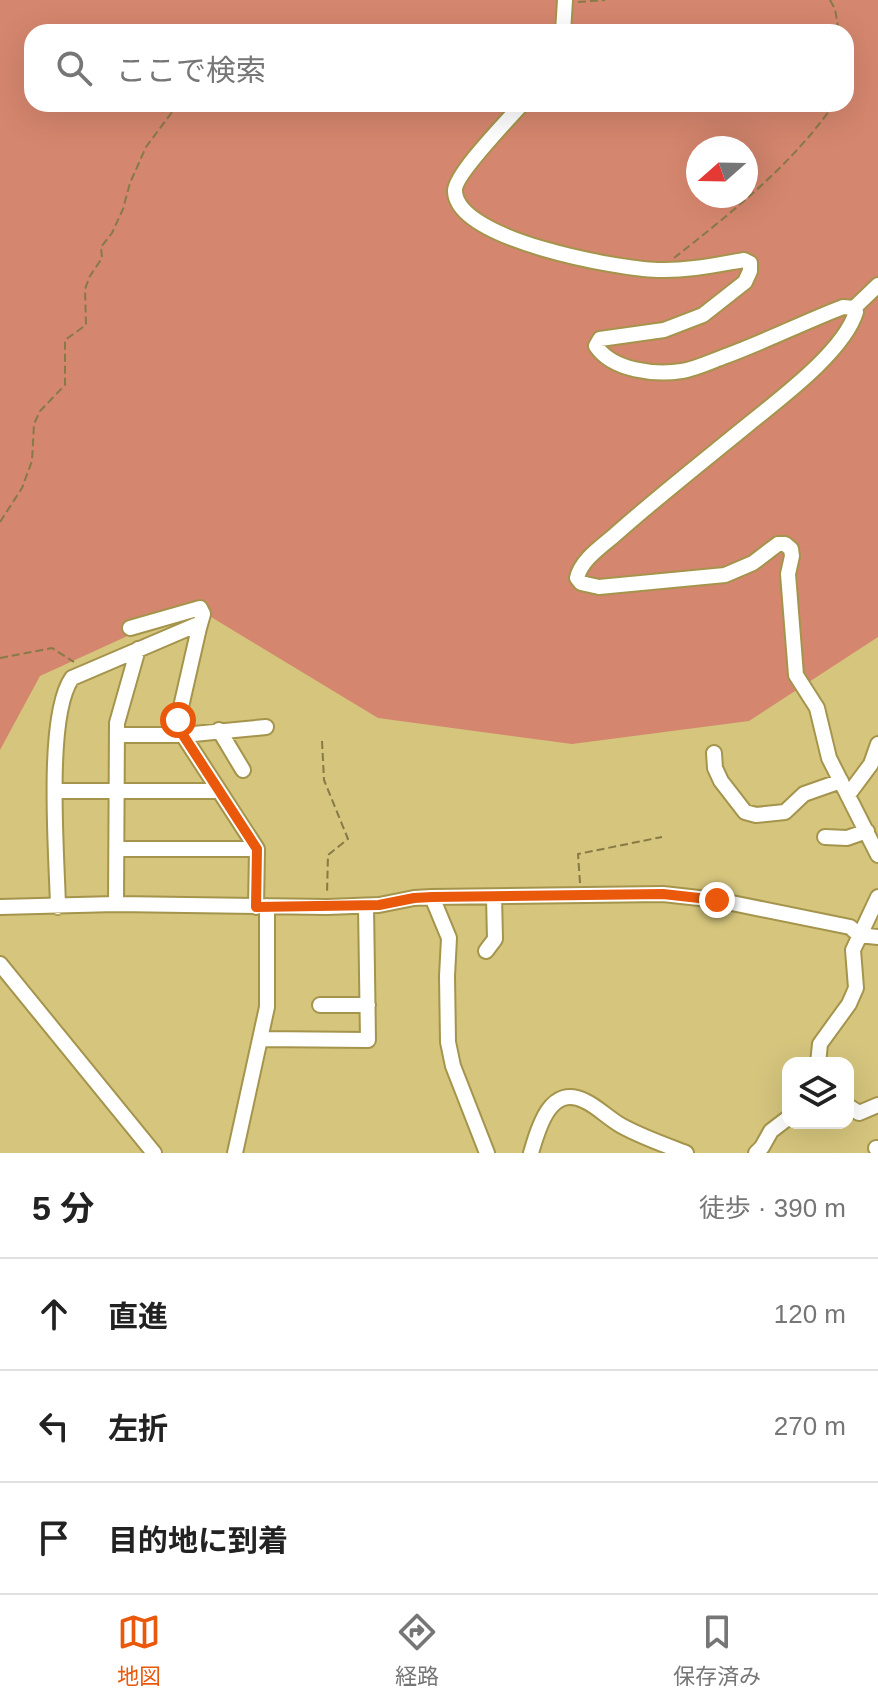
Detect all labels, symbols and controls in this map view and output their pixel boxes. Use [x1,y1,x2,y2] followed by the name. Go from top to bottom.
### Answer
[24,24,854,112] search box
[52,46,96,90] icon: search
[116,54,266,87] text: ここで検索
[686,136,758,208] north arrow
[160,702,196,738] route start
[699,882,735,918] route end
[782,1057,854,1129] map controls
[782,1057,854,1129] button: layers
[32,1189,94,1227] text: 5 分
[699,1193,846,1223] text: 徒歩 · 390 m
[32,1292,76,1336] icon: ahead
[774,1299,846,1329] text: 120 m
[108,1300,168,1333] text: 直進
[32,1404,76,1448] icon: left
[774,1411,846,1441] text: 270 m
[108,1412,168,1445] text: 左折
[32,1516,76,1560] icon: arrive
[108,1524,288,1557] text: 目的地に到着
[117,1610,161,1690] tab: 地図
[395,1610,439,1690] tab: 経路
[673,1610,761,1690] tab: 保存済み

